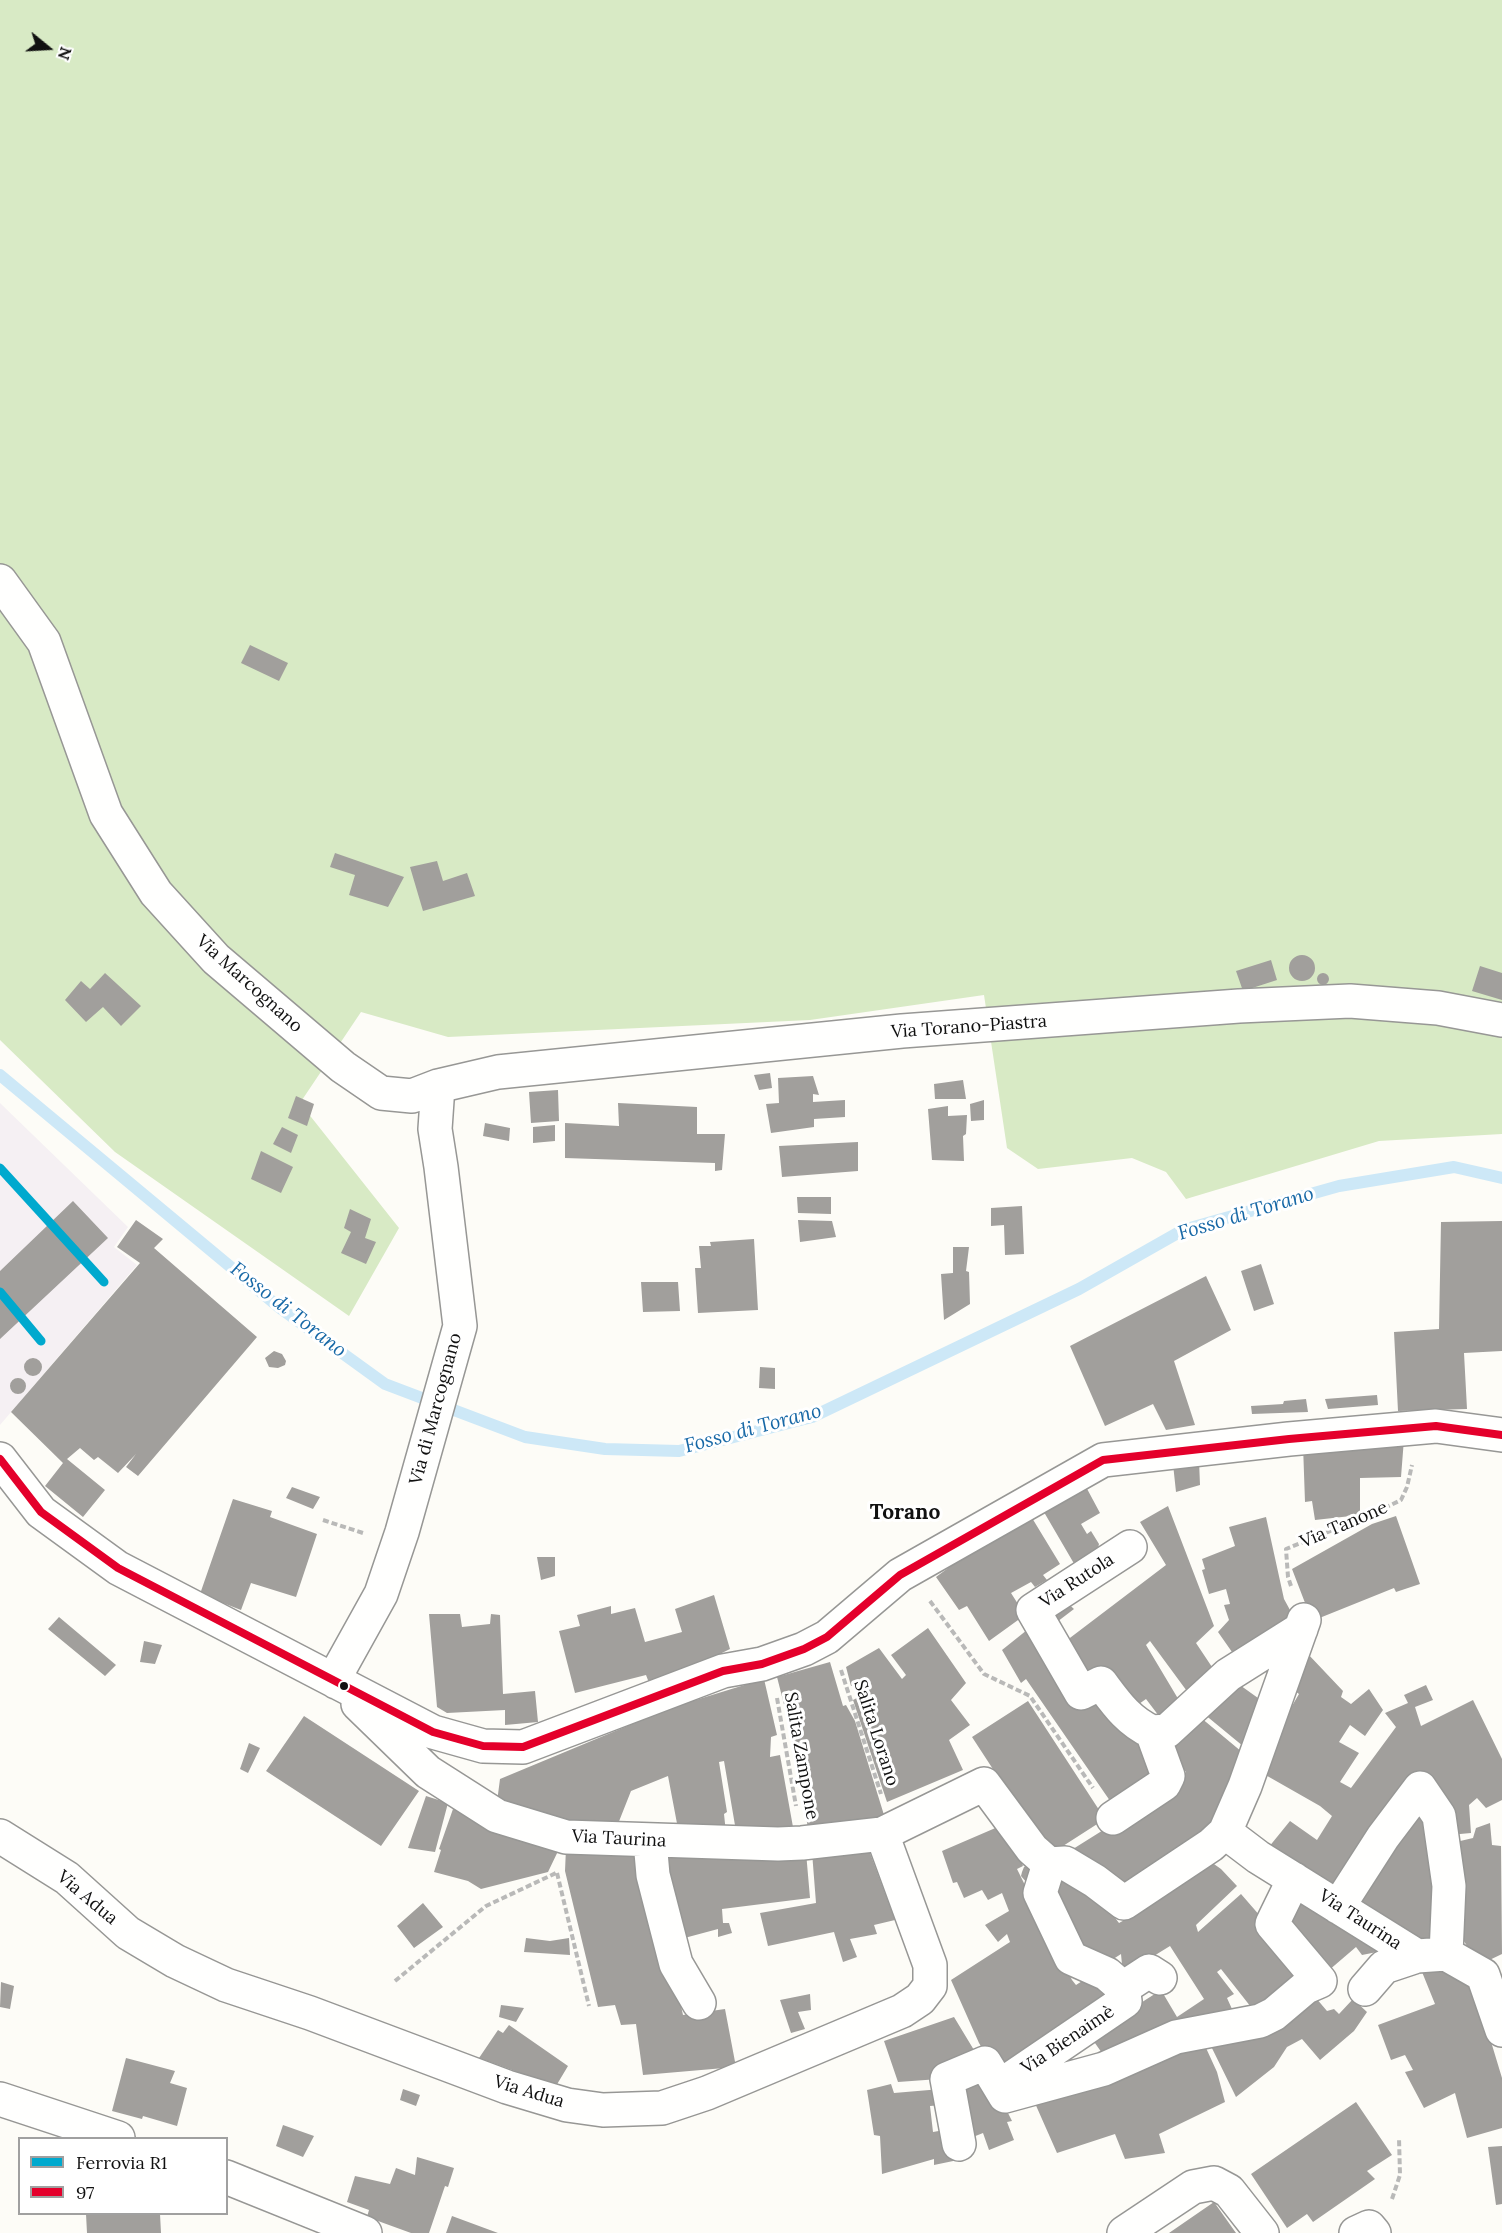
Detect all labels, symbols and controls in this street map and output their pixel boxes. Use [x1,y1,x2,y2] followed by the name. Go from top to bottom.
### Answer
[18,18,78,78] north arrow
[54,45,77,63] text: N
[191,931,307,1037] street label: Via Marcognano
[890,1011,1048,1043] street label: Via Torano-Piastra
[1175,1182,1317,1246] water label: Fosso di Torano
[225,1257,351,1363] water label: Fosso di Torano
[405,1331,467,1487] street label: Via di Marcognano
[682,1399,824,1459] water label: Fosso di Torano
[1297,1497,1391,1553] street label: Via Tanone
[870,1500,940,1526] district label: Torano
[1036,1549,1118,1613] street label: Via Rutola
[849,1677,903,1789] street label: Salita Lorano
[338,1680,350,1692] unlabelled marker
[779,1691,823,1821] street label: Salita Zampone
[571,1826,667,1852] street label: Via Taurina
[52,1866,122,1930] street label: Via Adua
[1314,1885,1406,1955] street label: Via Taurina
[1017,2001,1119,2079] street label: Via Bienaimè
[491,2071,567,2113] street label: Via Adua
[18,2137,228,2215] legend
[76,2151,167,2174] text: Ferrovia R1
[76,2181,94,2204] text: 97

